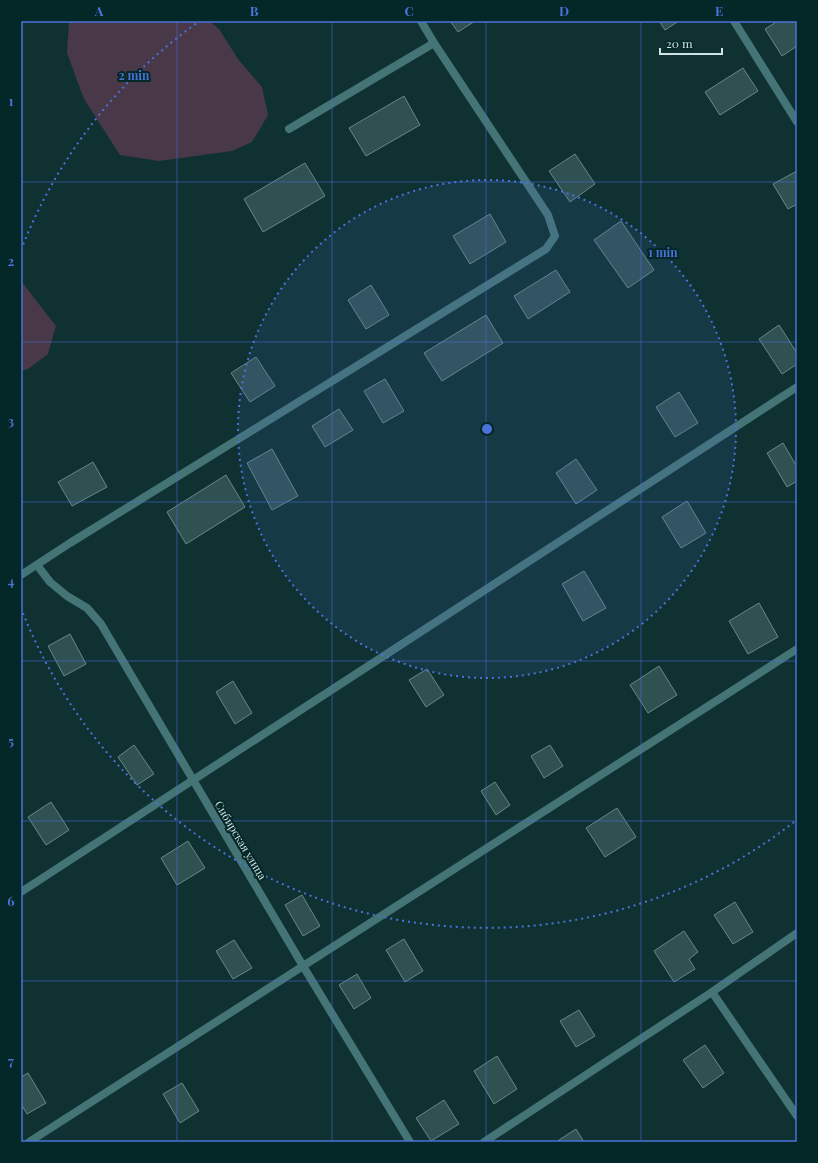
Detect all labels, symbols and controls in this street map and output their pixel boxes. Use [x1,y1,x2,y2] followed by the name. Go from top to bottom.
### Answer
[94,2,104,19] text: A
[250,2,259,19] text: B
[404,2,414,19] text: C
[559,2,569,19] text: D
[715,2,723,19] text: E
[660,30,722,56] scale bar
[666,35,693,51] text: 20 m
[119,67,150,83] text: 2 min
[9,92,14,109] text: 1
[648,244,678,260] text: 1 min
[8,252,15,269] text: 2
[8,412,14,429] text: 3
[480,422,494,436] centre of rings
[8,572,15,589] text: 4
[8,732,14,749] text: 5
[212,798,271,883] street label: Сибирская улица
[7,892,15,909] text: 6
[8,1052,14,1069] text: 7

